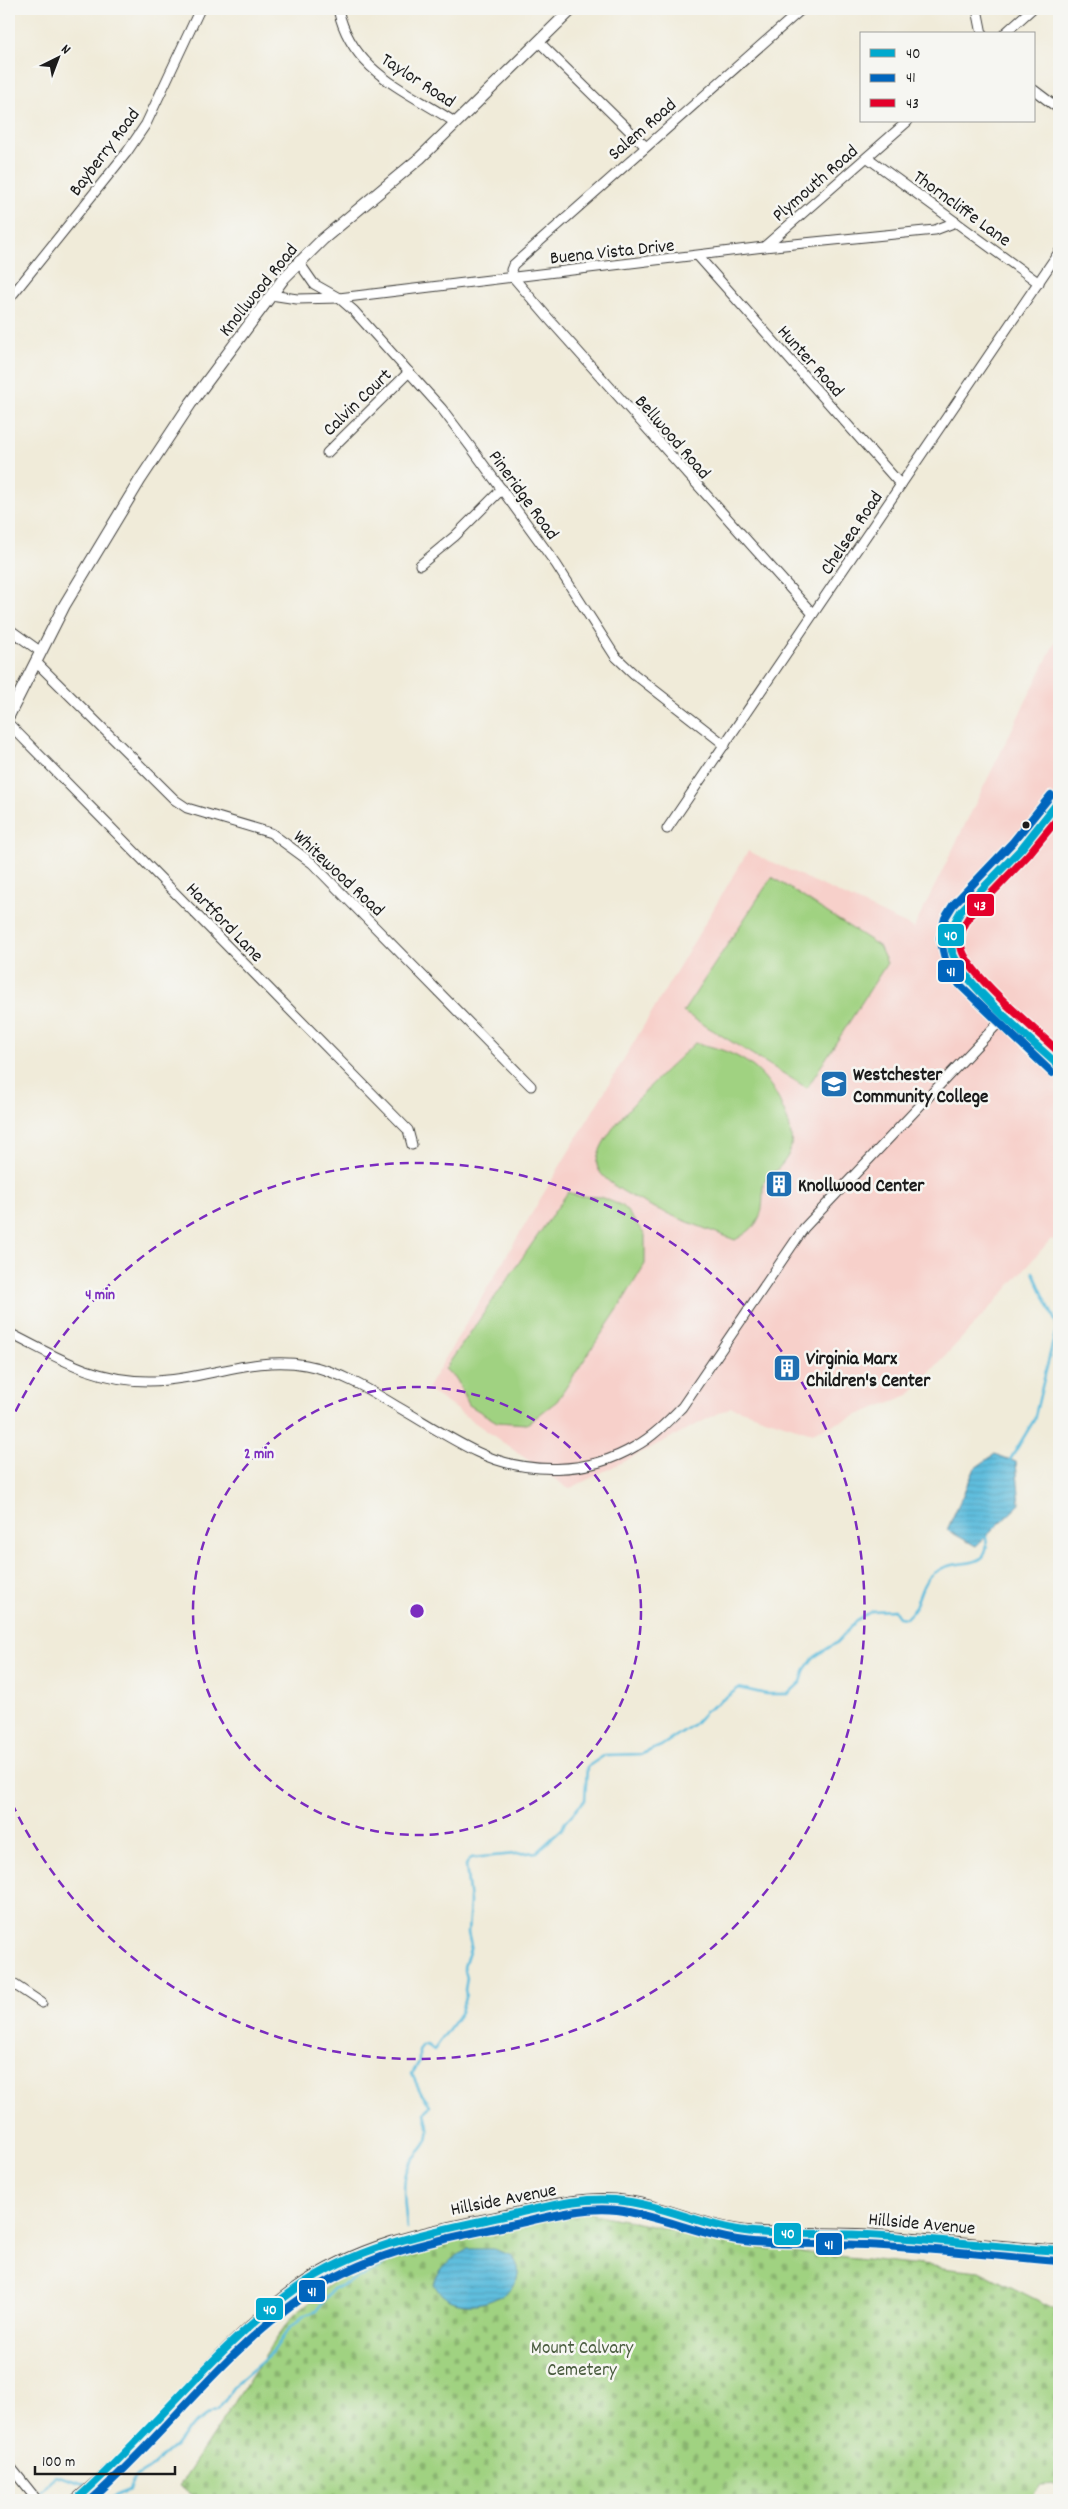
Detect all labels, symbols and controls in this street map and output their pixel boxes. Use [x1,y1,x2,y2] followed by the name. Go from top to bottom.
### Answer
[32,32,82,82] north arrow
[860,32,1036,122] legend
[56,40,75,60] text: N
[906,44,920,66] text: 40
[374,48,460,116] street label: Taylor Road
[906,68,916,90] text: 41
[603,93,684,168] street label: Salem Road
[906,94,919,116] text: 43
[64,104,148,203] street label: Bayberry Road
[767,140,865,230] street label: Plymouth Road
[906,165,1016,255] street label: Thorncliffe Lane
[549,234,676,273] street label: Buena Vista Drive
[214,239,306,344] street label: Knollwood Road
[770,320,849,404] street label: Hunter Road
[318,363,399,444] street label: Calvin Court
[627,390,716,487] street label: Bellwood Road
[480,446,564,547] street label: Pineridge Road
[815,487,891,581] street label: Chelsea Road
[1021,820,1031,830] unlabelled marker
[286,825,389,924] street label: Whitewood Road
[178,877,269,969] street label: Hartford Lane
[966,893,995,917] line badge: 43
[974,897,986,917] text: 43
[937,923,965,947] line badge: 40
[944,927,958,947] text: 40
[937,959,965,983] line badge: 41
[947,963,955,983] text: 41
[853,1063,988,1112] place label: Westchester Community College
[819,1069,849,1099] school or university icon: Westchester Community College
[764,1169,794,1199] building icon: Knollwood Center
[798,1174,925,1201] place label: Knollwood Center
[85,1285,115,1307] text: 4 min
[806,1347,931,1396] place label: Virginia Marx Children's Center
[772,1353,802,1383] building icon: Virginia Marx Children's Center
[244,1444,274,1466] text: 2 min
[408,1602,426,1620] centre of rings
[448,2178,559,2225] street label: Hillside Avenue
[867,2207,976,2244] street label: Hillside Avenue
[773,2222,802,2246] line badge: 40
[781,2225,795,2245] text: 40
[815,2232,843,2256] line badge: 41
[825,2236,833,2256] text: 41
[298,2279,326,2303] line badge: 41
[308,2283,316,2303] text: 41
[255,2297,284,2321] line badge: 40
[263,2301,277,2321] text: 40
[531,2336,633,2385] park label: Mount Calvary Cemetery
[35,2444,175,2476] scale bar
[42,2452,75,2474] text: 100 m

